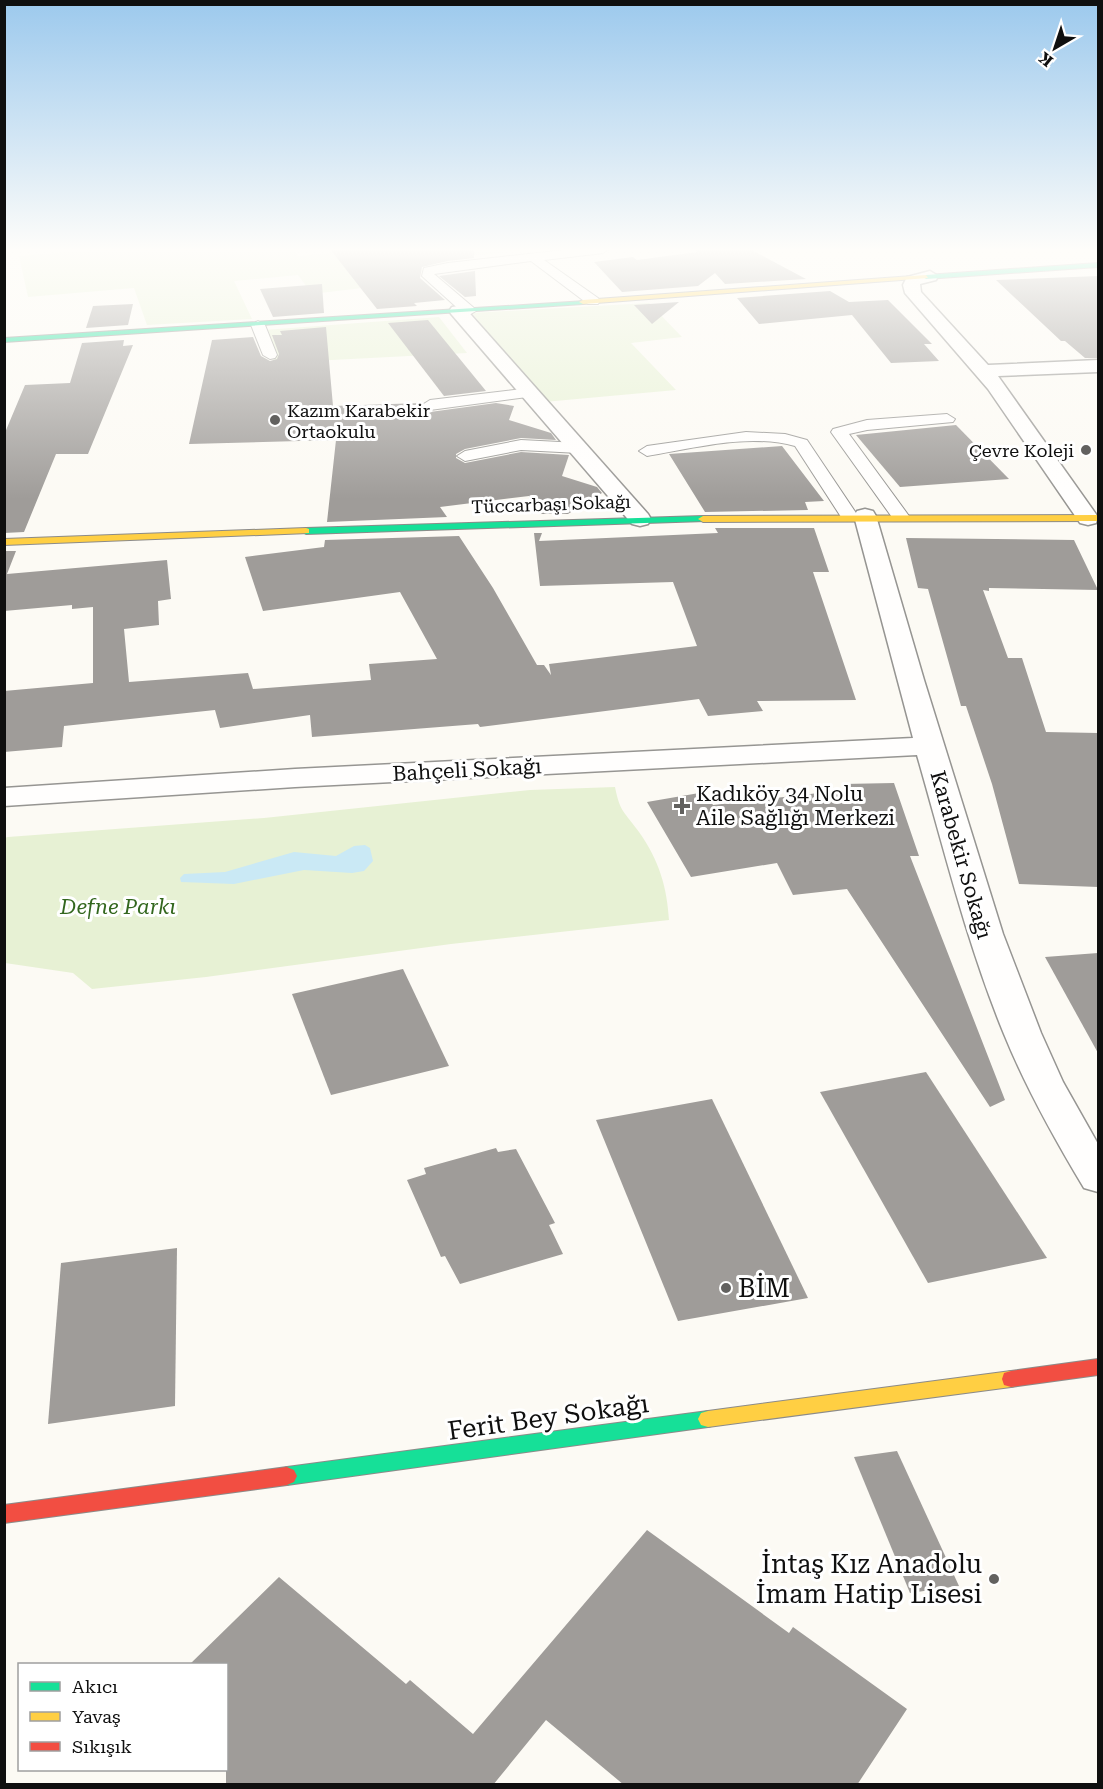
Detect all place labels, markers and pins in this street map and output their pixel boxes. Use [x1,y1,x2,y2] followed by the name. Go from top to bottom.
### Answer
[287,400,430,442] place label: Kazım Karabekir Ortaokulu
[268,413,282,427] marker: Kazım Karabekir Ortaokulu
[969,440,1074,461] place label: Çevre Koleji
[1079,443,1093,457] marker: Çevre Koleji
[696,782,895,830] place label: Kadıköy 34 Nolu Aile Sağlığı Merkezi
[673,797,691,815] marker: Kadıköy 34 Nolu Aile Sağlığı Merkezi
[738,1272,790,1303] place label: BİM
[719,1281,733,1295] marker: BİM
[756,1548,982,1609] place label: İntaş Kız Anadolu İmam Hatip Lisesi
[987,1572,1001,1586] marker: İntaş Kız Anadolu İmam Hatip Lisesi

